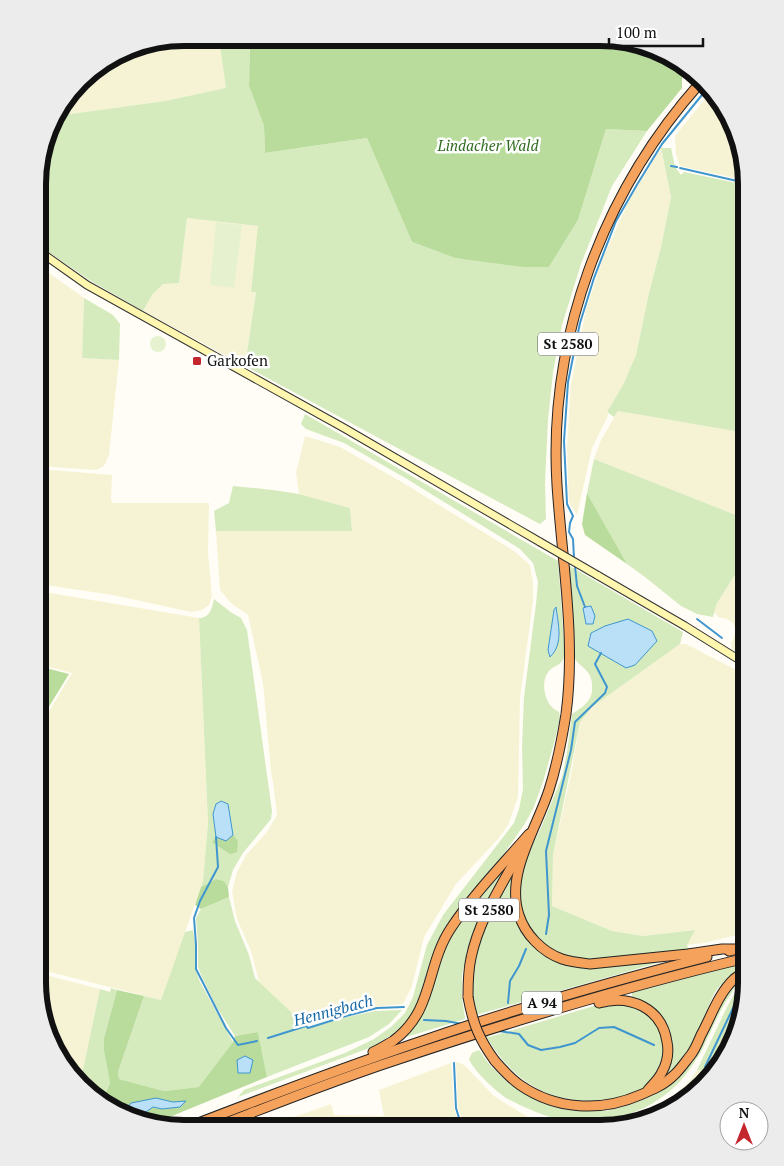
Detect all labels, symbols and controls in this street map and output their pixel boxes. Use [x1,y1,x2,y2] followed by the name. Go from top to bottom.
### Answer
[609,15,703,47] scale bar
[616,22,657,42] text: 100 m
[437,135,539,155] park label: Lindacher Wald
[538,332,598,356] road number: St 2580
[207,350,268,370] place label: Garkofen
[191,355,203,367] marker: Garkofen
[459,898,519,922] road number: St 2580
[290,989,375,1031] water label: Hennigbach
[522,991,562,1014] road number: A 94
[719,1101,769,1151] north arrow
[739,1103,750,1122] text: N

